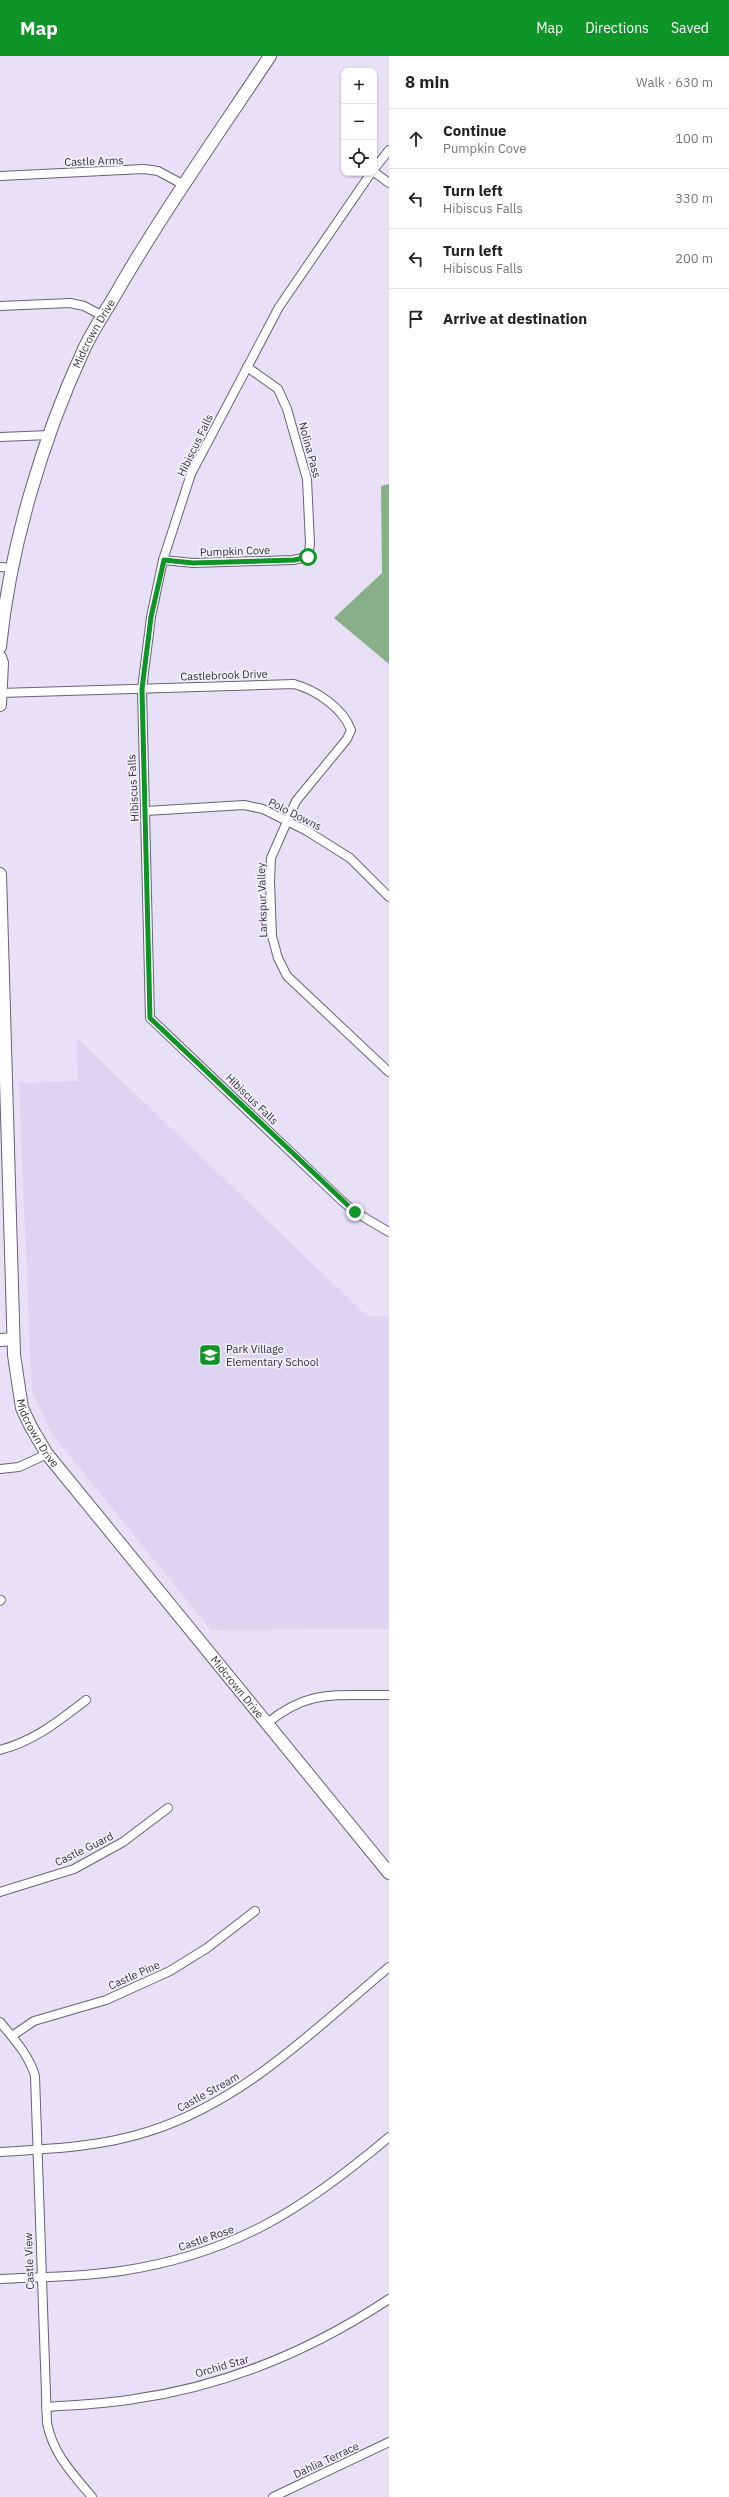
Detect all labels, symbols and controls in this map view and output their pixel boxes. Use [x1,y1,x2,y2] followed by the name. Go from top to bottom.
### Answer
[20,16,58,40] text: Map
[536,19,563,37] text: Map
[585,19,649,37] text: Directions
[671,19,709,37] text: Saved
[341,68,377,176] map controls
[341,68,377,104] button: +
[405,71,449,93] text: 8 min
[636,74,713,91] text: Walk · 630 m
[341,104,377,140] button: −
[443,121,507,140] text: Continue
[405,128,427,150] icon: ahead
[675,130,713,147] text: 100 m
[341,140,377,176] button: locate
[443,140,526,157] text: Pumpkin Cove
[64,153,124,169] street label: Castle Arms
[443,181,503,200] text: Turn left
[405,188,427,210] icon: left
[675,190,713,207] text: 330 m
[443,200,523,217] text: Hibiscus Falls
[443,241,503,260] text: Turn left
[405,248,427,270] icon: left
[675,250,713,267] text: 200 m
[443,260,523,277] text: Hibiscus Falls
[69,296,118,370] street label: Midcrown Drive
[405,308,427,330] icon: arrive
[443,309,587,328] text: Arrive at destination
[174,412,216,478] street label: Hibiscus Falls
[296,420,324,480] street label: Nolina Pass
[199,543,271,559] street label: Pumpkin Cove
[299,548,317,566] route start
[180,666,268,684] street label: Castlebrook Drive
[124,754,142,822] street label: Hibiscus Falls
[266,795,324,833] street label: Polo Downs
[254,862,270,938] street label: Larkspur Valley
[223,1070,281,1128] street label: Hibiscus Falls
[346,1203,364,1221] route end
[197,1342,223,1368] school or university icon: Park Village Elementary School
[226,1342,319,1369] place label: Park Village Elementary School
[14,1398,62,1470] street label: Midcrown Drive
[208,1653,267,1721] street label: Midcrown Drive
[52,1829,116,1869] street label: Castle Guard
[106,1957,162,1993] street label: Castle Pine
[174,2069,242,2115] street label: Castle Stream
[176,2222,236,2254] street label: Castle Rose
[21,2232,37,2290] street label: Castle View
[193,2352,251,2380] street label: Orchid Star
[291,2439,361,2481] street label: Dahlia Terrace

